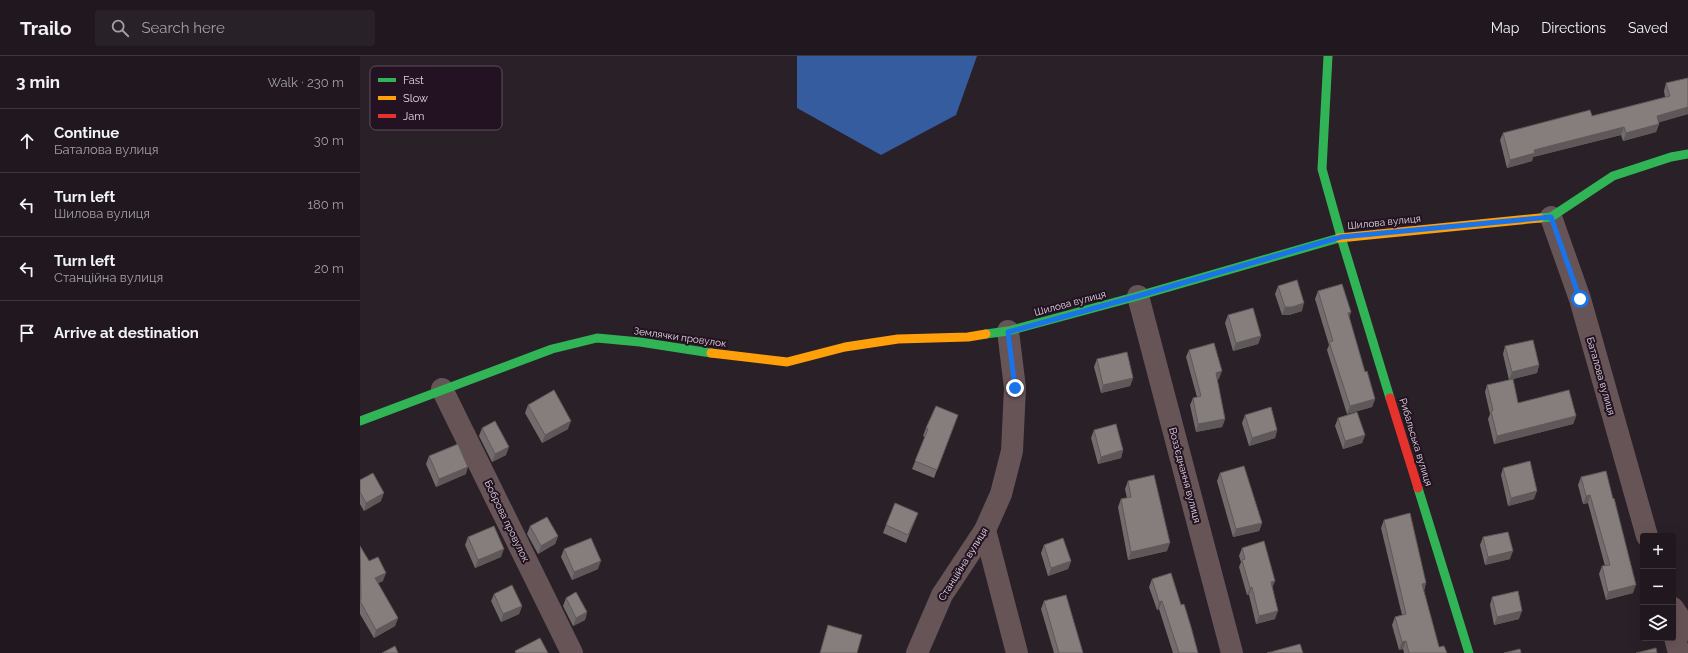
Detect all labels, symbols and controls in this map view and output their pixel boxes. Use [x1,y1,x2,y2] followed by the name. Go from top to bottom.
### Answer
[95,10,375,46] search box
[20,17,71,39] text: Trailo
[109,17,131,39] icon: search
[141,19,225,37] text: Search here
[1491,20,1519,36] text: Map
[1541,20,1606,36] text: Directions
[1628,20,1668,36] text: Saved
[370,66,502,130] legend
[16,72,60,92] text: 3 min
[403,74,424,87] text: Fast
[268,75,344,90] text: Walk · 230 m
[403,92,428,105] text: Slow
[403,110,424,123] text: Jam
[54,124,119,142] text: Continue
[16,130,38,152] icon: ahead
[314,133,344,148] text: 30 m
[54,142,159,157] text: Баталова вулиця
[54,188,115,206] text: Turn left
[16,194,38,216] icon: left
[308,197,344,212] text: 180 m
[54,206,150,221] text: Шилова вулиця
[1347,213,1421,231] street label: Шилова вулиця
[54,252,115,270] text: Turn left
[16,258,38,280] icon: left
[314,261,344,276] text: 20 m
[54,270,163,285] text: Станційна вулиця
[1033,288,1107,318] street label: Шилова вулиця
[1571,290,1589,308] route start
[16,322,38,344] icon: arrive
[54,324,199,342] text: Arrive at destination
[633,325,727,349] street label: Землячки провулок
[1585,336,1617,416] street label: Баталова вулиця
[1006,379,1024,397] route end
[1397,397,1435,487] street label: Рибальська вулиця
[1167,426,1203,524] street label: Возз’єднання вулиця
[482,478,532,564] street label: Боброва провулок
[936,525,990,603] street label: Станційна вулиця
[1640,533,1676,641] map controls
[1640,533,1676,569] button: +
[1640,569,1676,605] button: −
[1640,605,1676,641] button: layers

